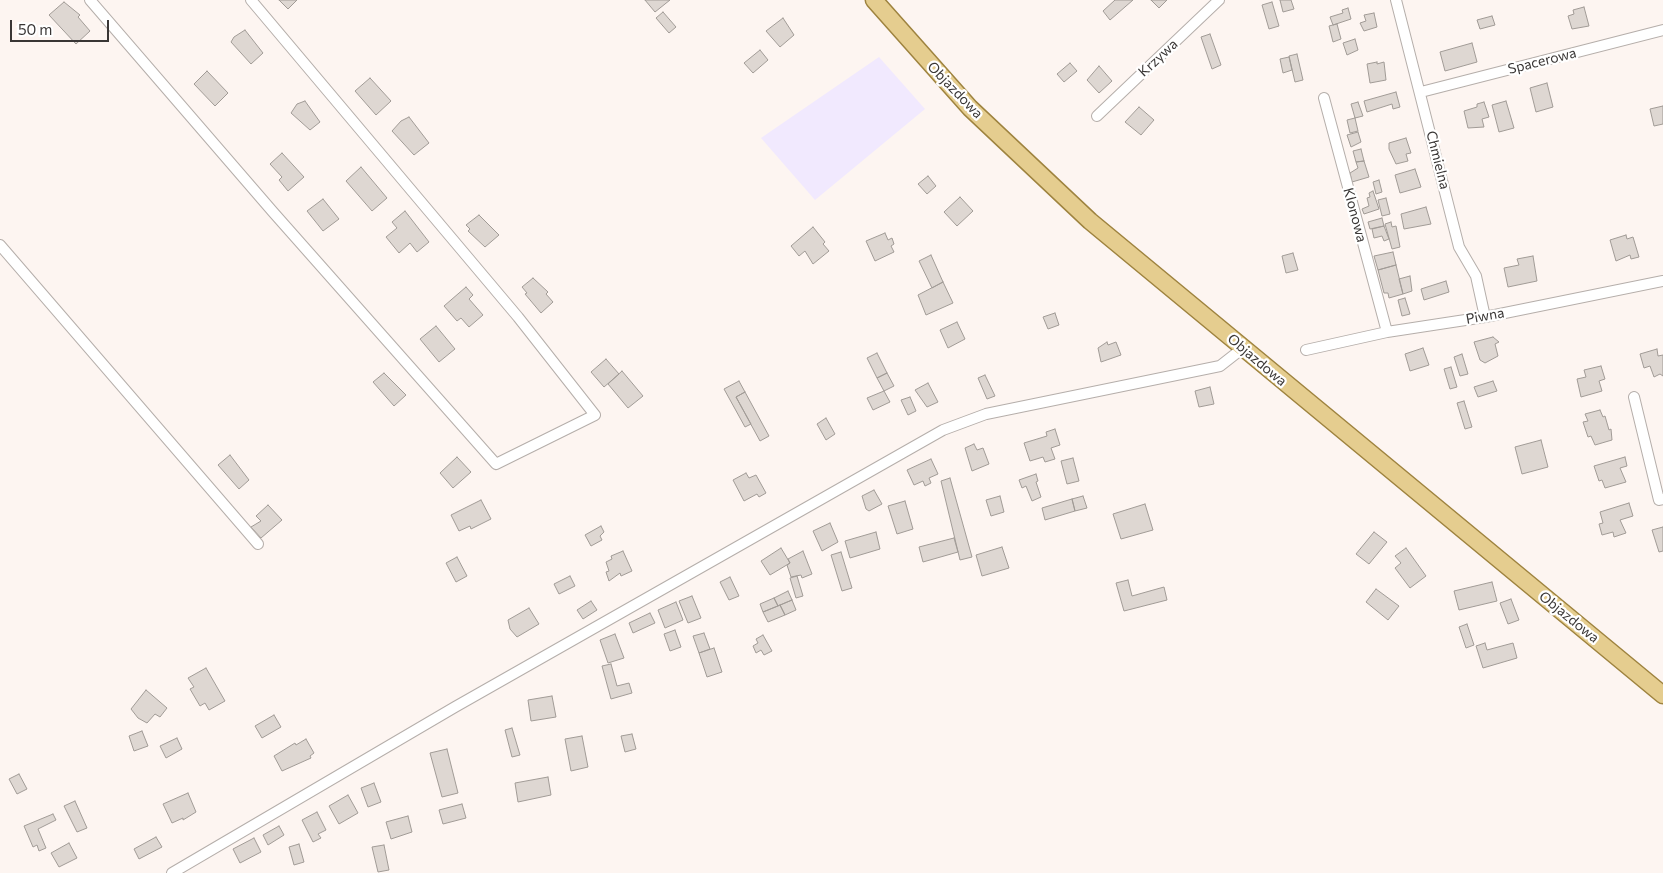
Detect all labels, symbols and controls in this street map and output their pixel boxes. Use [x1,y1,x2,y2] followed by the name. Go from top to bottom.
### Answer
[12,10,111,42] scale bar
[18,20,52,38] text: 50 m
[1135,36,1181,80] street label: Krzywa
[1506,44,1578,78] street label: Spacerowa
[924,58,986,122] street label: Objazdowa
[1423,129,1453,191] street label: Chmielna
[1340,186,1370,244] street label: Klonowa
[1464,304,1506,328] street label: Piwna
[1224,330,1290,390] street label: Objazdowa
[1536,588,1602,646] street label: Objazdowa

